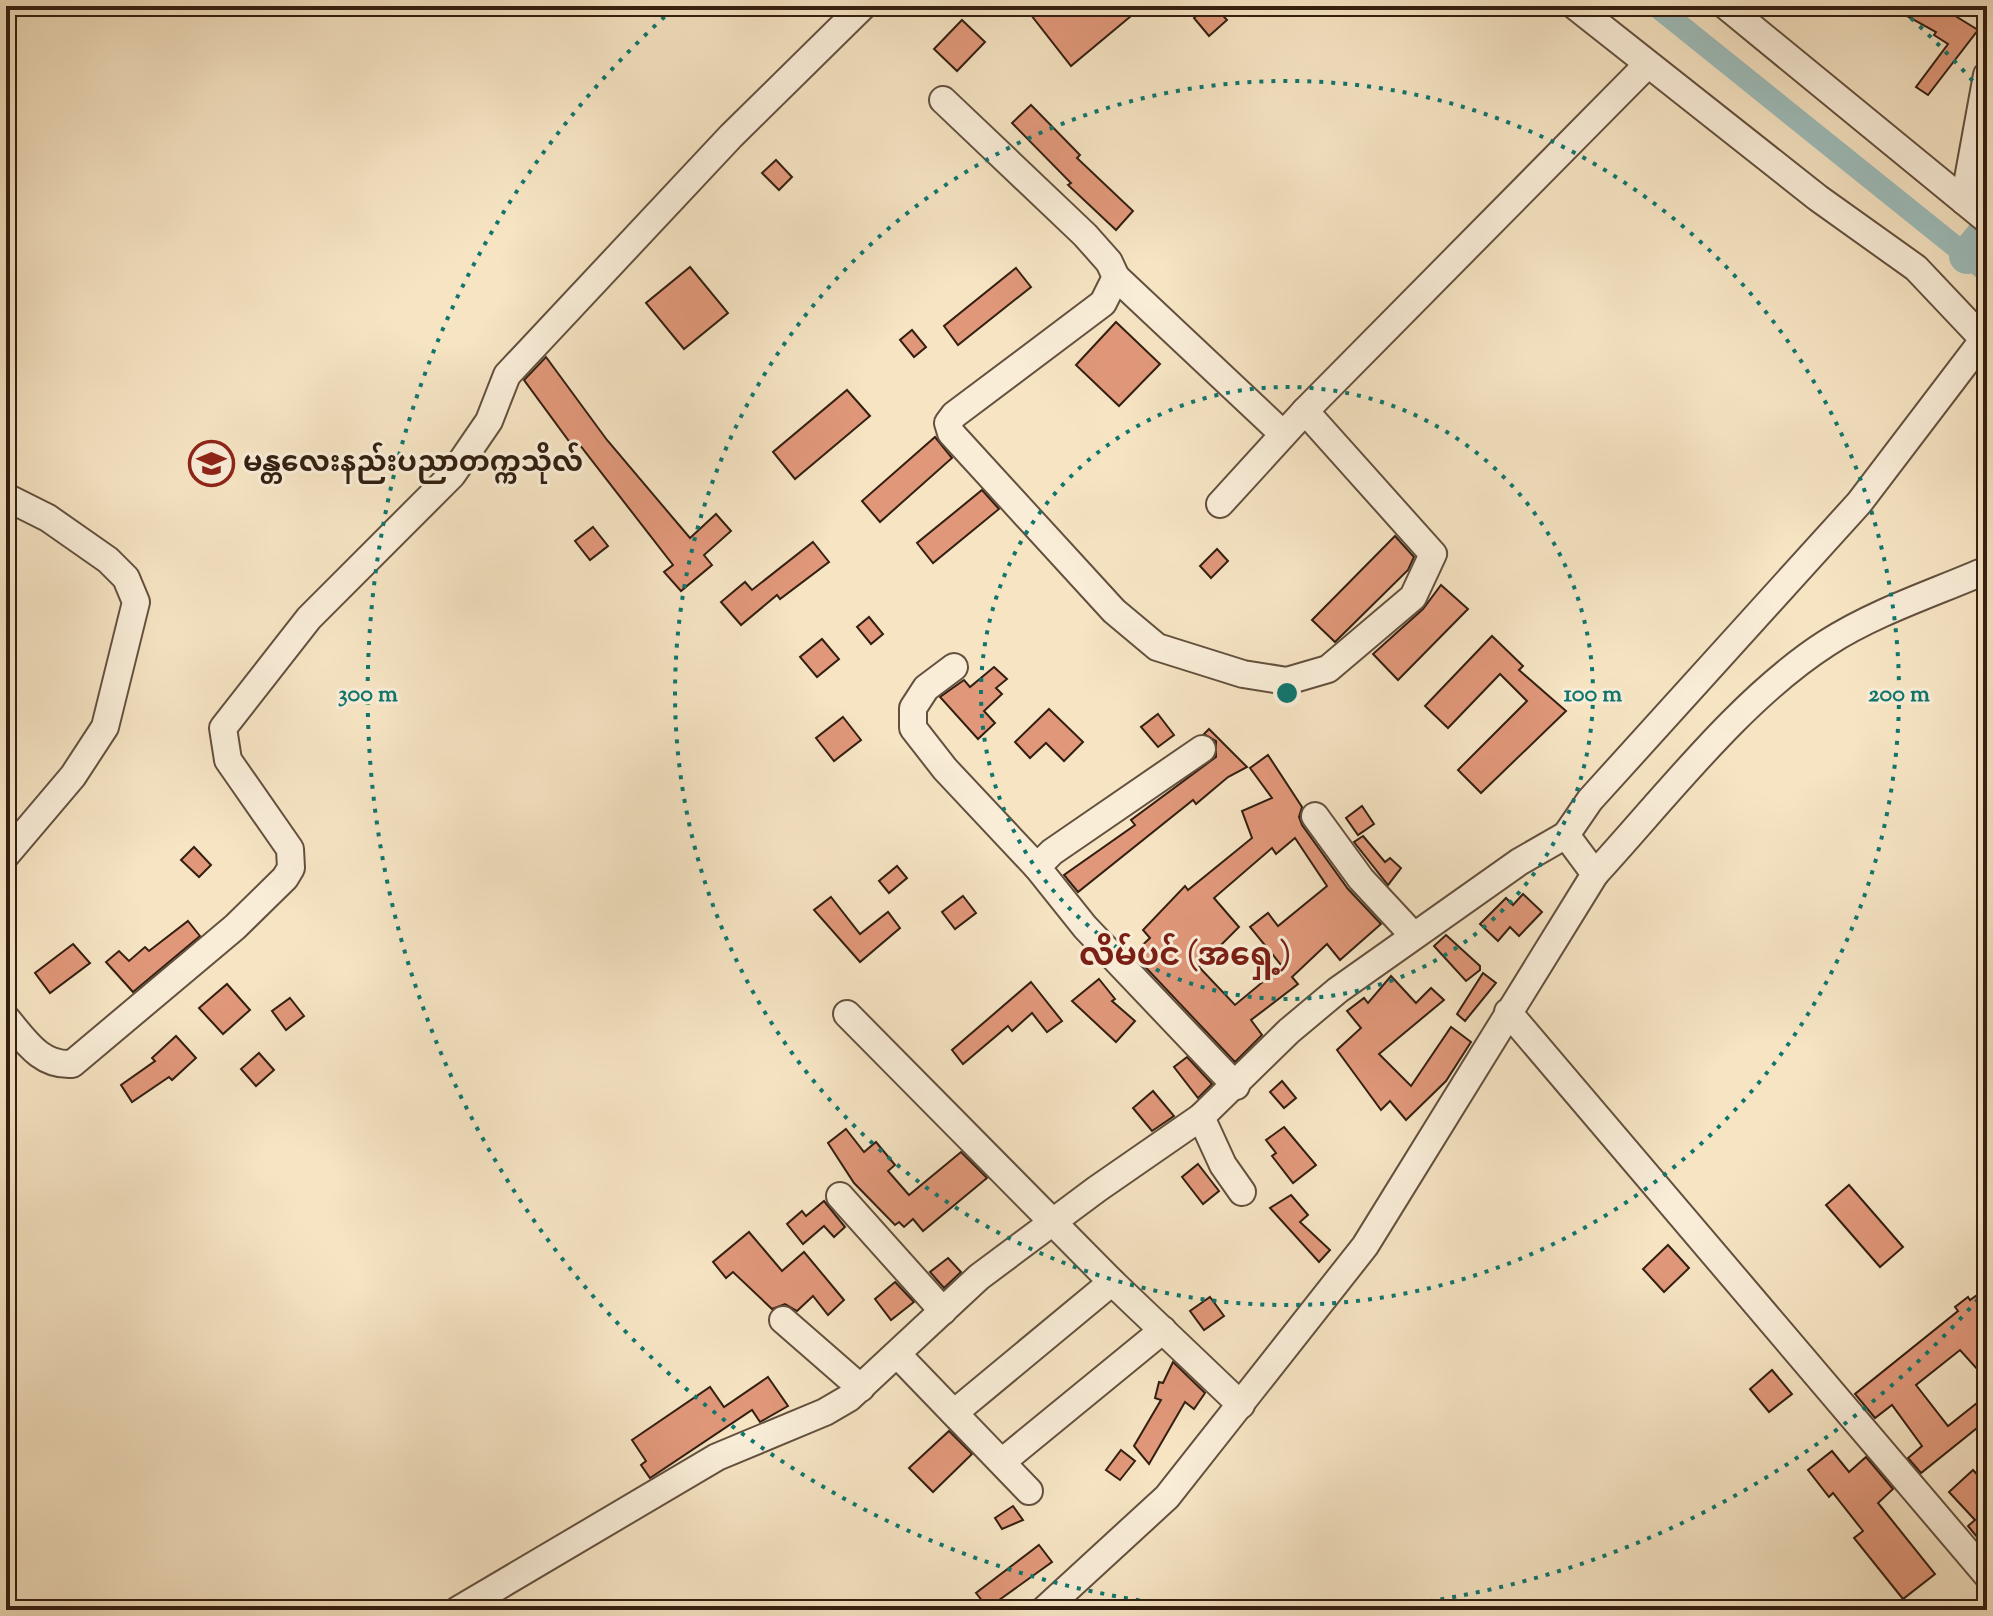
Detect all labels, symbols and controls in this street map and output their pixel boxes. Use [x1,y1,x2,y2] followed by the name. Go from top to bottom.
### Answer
[188,440,236,488] school or university icon: မန္တလေးနည်းပညာတက္ကသိုလ်
[243,442,583,484] place label: မန္တလေးနည်းပညာတက္ကသိုလ်
[338,678,398,712] text: 300 m
[1564,678,1622,712] text: 100 m
[1868,678,1930,712] text: 200 m
[1273,679,1301,707] centre of rings
[1079,932,1291,980] district label: လိမ်ပင် (အရှေ့)

